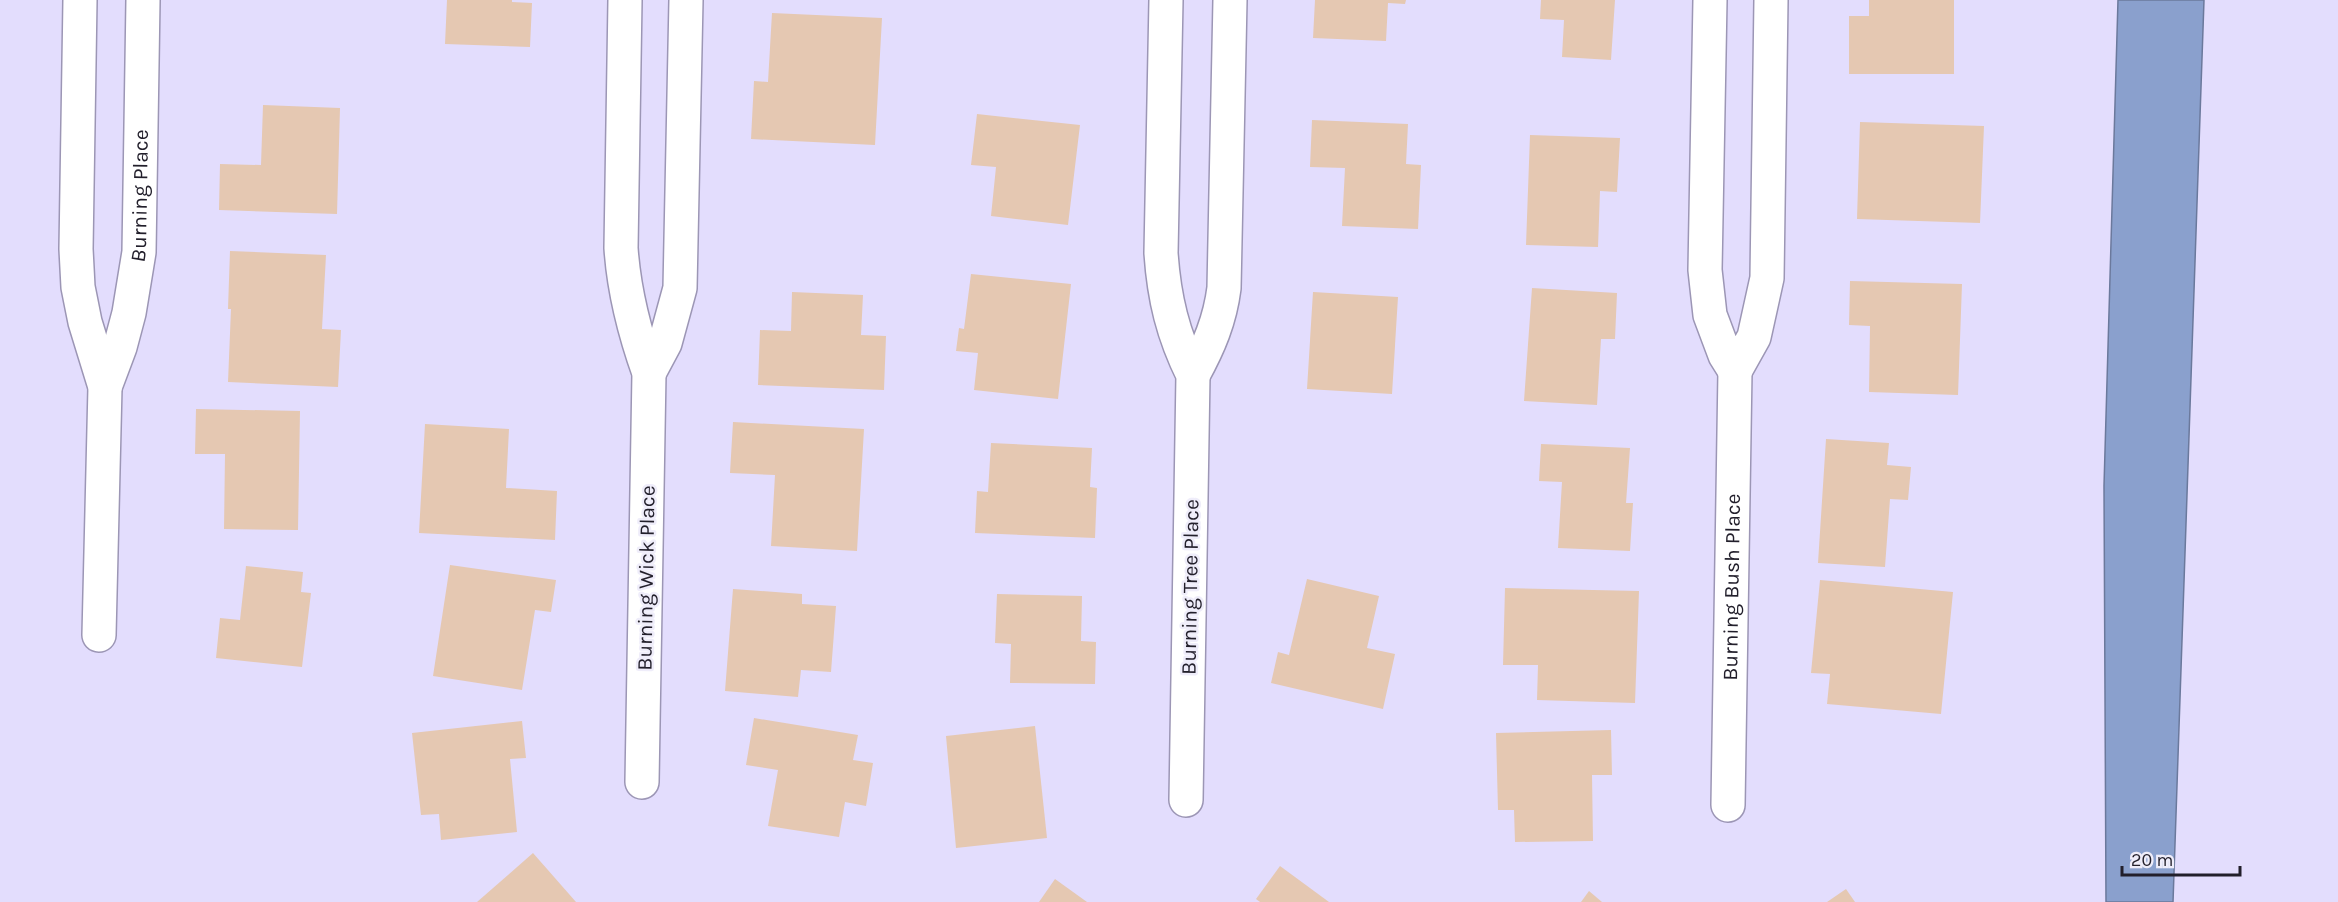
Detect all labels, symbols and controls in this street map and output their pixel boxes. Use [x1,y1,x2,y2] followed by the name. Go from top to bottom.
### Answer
[126,129,153,264] street label: Burning Place
[632,485,660,671] street label: Burning Wick Place
[1718,493,1745,681] street label: Burning Bush Place
[1176,499,1204,675] street label: Burning Tree Place
[2122,839,2240,877] scale bar
[2131,849,2173,871] text: 20 m

